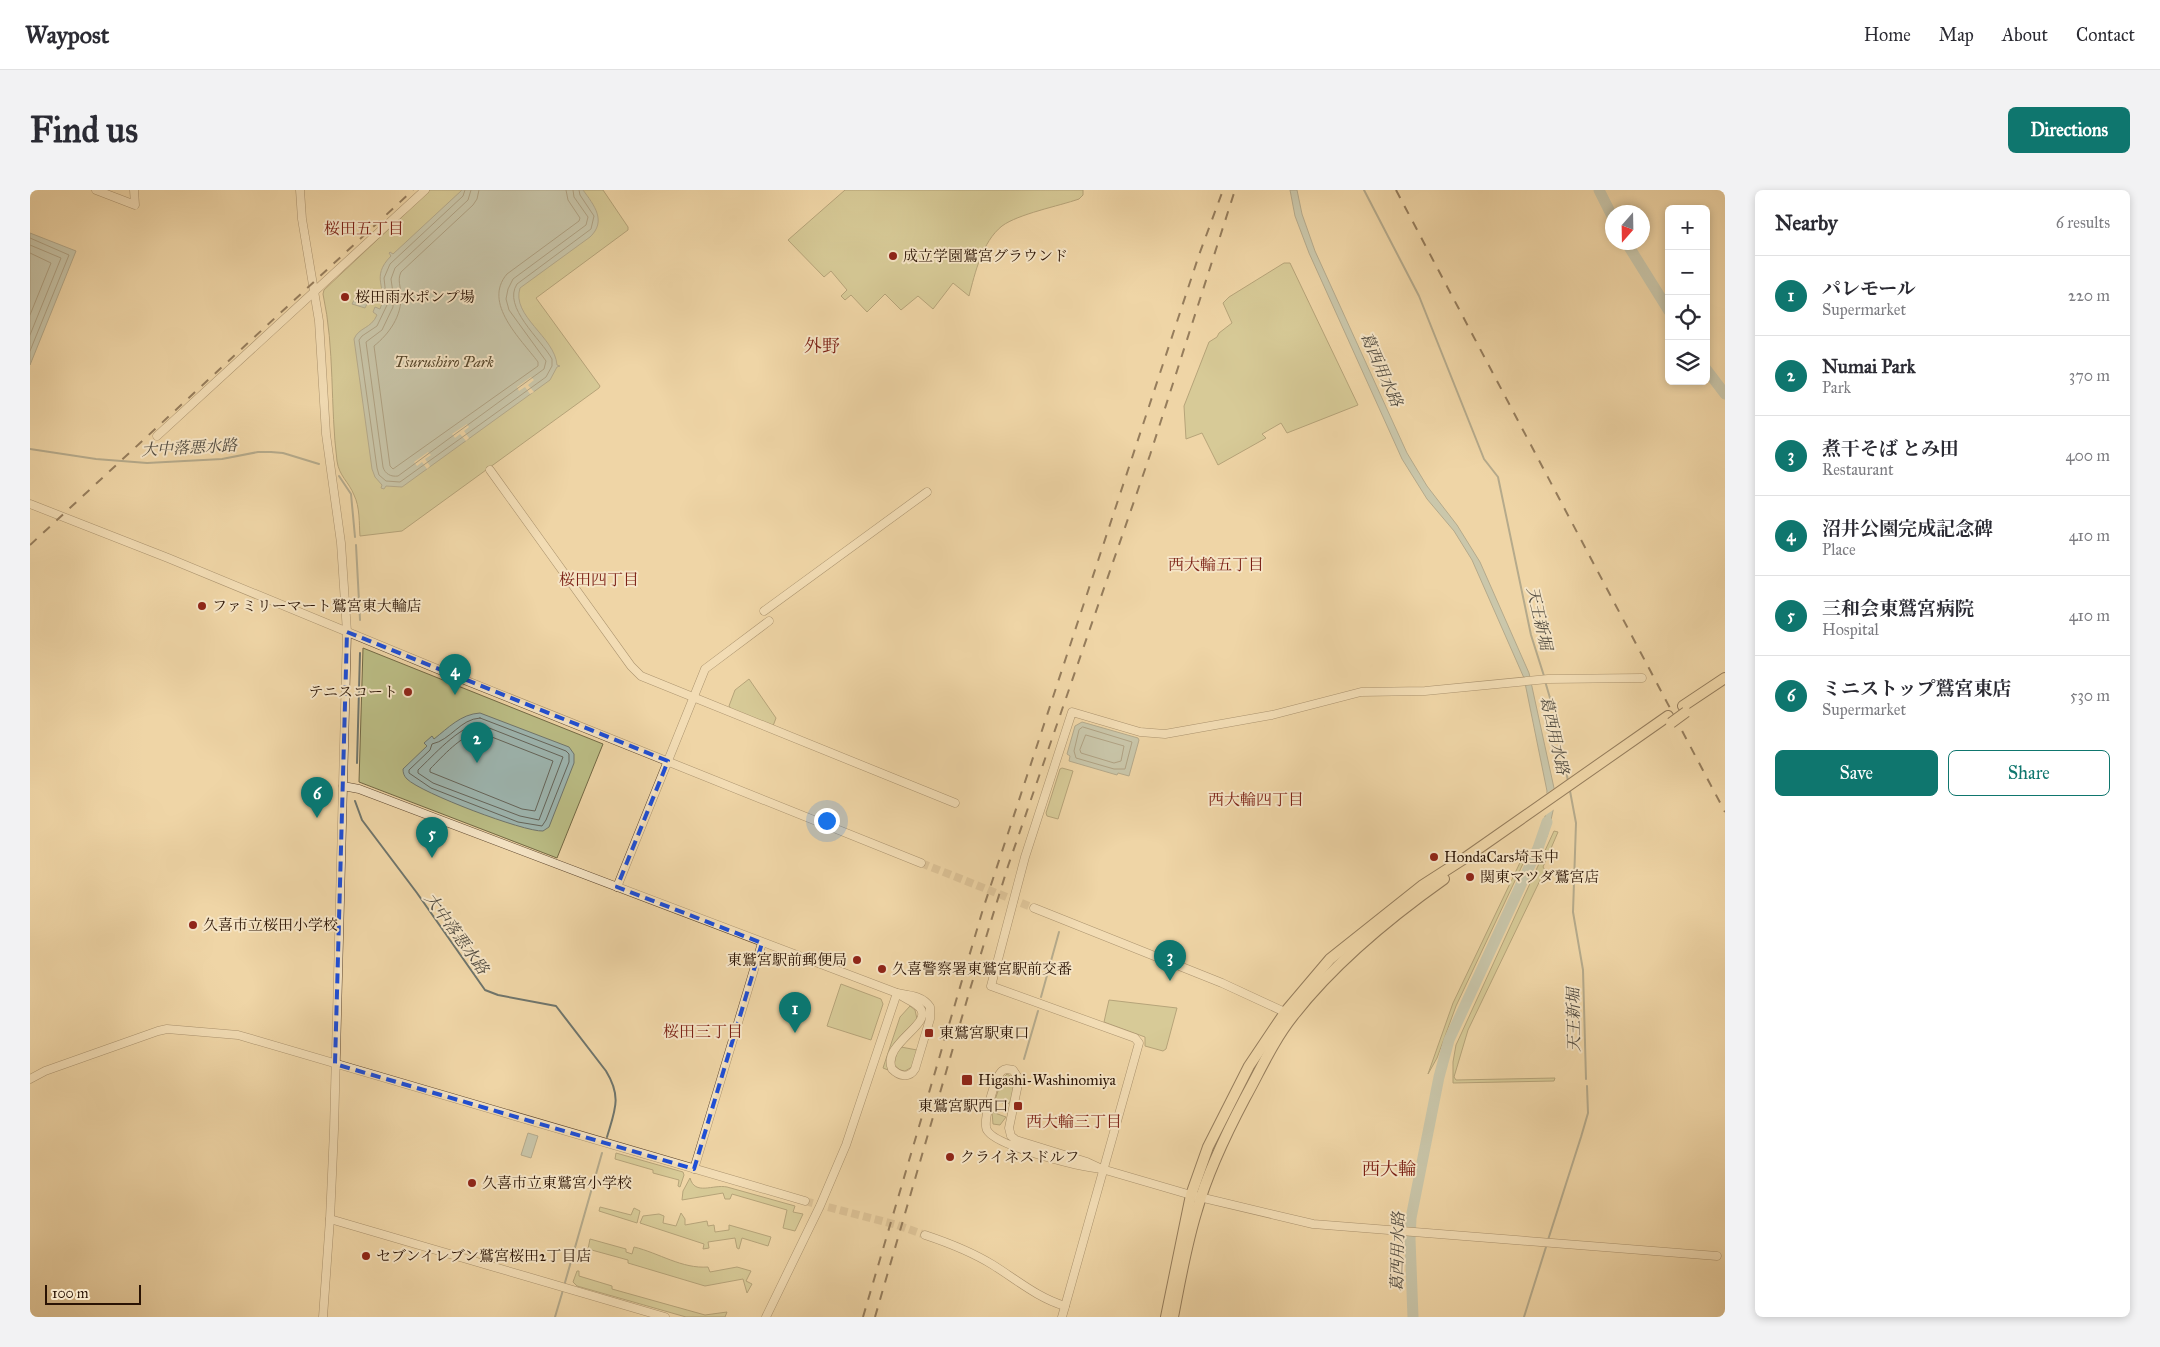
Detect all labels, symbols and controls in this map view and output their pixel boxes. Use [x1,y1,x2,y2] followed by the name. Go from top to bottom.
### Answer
[25,20,109,50] text: Waypost
[1864,24,1911,46] text: Home
[1939,24,1974,46] text: Map
[2002,24,2048,46] text: About
[2076,24,2135,46] text: Contact
[2008,107,2130,153] button: Directions
[30,109,138,152] text: Find us
[1605,205,1650,250] north arrow
[1665,205,1710,385] map controls
[1665,205,1710,250] button: +
[1775,210,1838,236] text: Nearby
[2056,213,2110,232] text: 6 results
[324,219,404,238] district label: 桜田五丁目
[903,247,1068,265] place label: 成立学園鷲宮グラウンド
[887,250,899,262] marker: 成立学園鷲宮グラウンド
[1665,250,1710,295] button: −
[1822,277,1916,300] text: パレモール
[1788,286,1794,305] text: 1
[2068,286,2110,305] text: 220 m
[355,288,475,306] place label: 桜田雨水ポンプ場
[339,291,351,303] marker: 桜田雨水ポンプ場
[1665,295,1710,340] button: locate
[1822,300,1906,319] text: Supermarket
[1357,329,1407,411] water label: 葛西用水路
[804,335,840,357] district label: 外野
[1665,340,1710,385] button: layers
[394,353,494,371] park label: Tsurushiro Park
[1822,355,1916,378] text: Numai Park
[1787,366,1795,385] text: 2
[2069,366,2110,385] text: 370 m
[1822,378,1851,397] text: Park
[141,435,238,459] water label: 大中落悪水路
[1822,437,1959,460] text: 煮干そば とみ田
[1788,446,1794,465] text: 3
[2066,446,2110,465] text: 400 m
[1822,460,1894,479] text: Restaurant
[1822,517,1993,540] text: 沼井公園完成記念碑
[1787,526,1795,545] text: 4
[2069,526,2110,545] text: 410 m
[1822,540,1856,559] text: Place
[1168,555,1264,574] district label: 西大輪五丁目
[559,570,639,589] district label: 桜田四丁目
[1523,585,1557,654] water label: 天王新堀
[212,597,422,615] place label: ファミリーマート鷲宮東大輪店
[1822,597,1974,620] text: 三和会東鷲宮病院
[196,600,208,612] marker: ファミリーマート鷲宮東大輪店
[1787,606,1795,625] text: 5
[2069,606,2110,625] text: 410 m
[1822,620,1879,639] text: Hospital
[439,654,471,695] pin: 4
[1822,677,2011,700] text: ミニストップ鷲宮東店
[309,683,398,701] place label: テニスコート
[402,686,414,698] marker: テニスコート
[1787,686,1795,705] text: 6
[2070,686,2110,705] text: 530 m
[1536,694,1573,777] water label: 葛西用水路
[1822,700,1906,719] text: Supermarket
[461,722,493,763] pin: 2
[1775,750,1938,796] button: Save
[1948,750,2110,796] button: Share
[301,777,333,818] pin: 6
[1208,790,1304,809] district label: 西大輪四丁目
[814,808,840,834] your location
[416,817,448,858] pin: 5
[1444,848,1559,866] place label: HondaCars埼玉中
[1428,851,1440,863] marker: HondaCars埼玉中
[1480,868,1599,886] place label: 関東マツダ鷲宮店
[1464,871,1476,883] marker: 関東マツダ鷲宮店
[421,889,493,979] water label: 大中落悪水路
[203,916,338,934] place label: 久喜市立桜田小学校
[187,919,199,931] marker: 久喜市立桜田小学校
[1154,940,1186,981] pin: 3
[727,951,847,969] place label: 東鷲宮駅前郵便局
[851,954,863,966] marker: 東鷲宮駅前郵便局
[892,960,1072,978] place label: 久喜警察署東鷲宮駅前交番
[876,963,888,975] marker: 久喜警察署東鷲宮駅前交番
[1563,985,1584,1052] water label: 天王新堀
[779,992,811,1033] pin: 1
[663,1022,743,1041] district label: 桜田三丁目
[939,1024,1029,1042] place label: 東鷲宮駅東口
[923,1027,935,1039] marker: 東鷲宮駅東口
[978,1071,1117,1089] place label: Higashi-Washinomiya
[960,1073,974,1087] marker: Higashi-Washinomiya
[918,1097,1008,1115] place label: 東鷲宮駅西口
[1012,1100,1024,1112] marker: 東鷲宮駅西口
[1026,1112,1122,1131] district label: 西大輪三丁目
[960,1148,1079,1166] place label: クライネスドルフ
[944,1151,956,1163] marker: クライネスドルフ
[1362,1158,1416,1180] district label: 西大輪
[482,1174,632,1192] place label: 久喜市立東鷲宮小学校
[466,1177,478,1189] marker: 久喜市立東鷲宮小学校
[1387,1211,1408,1292] water label: 葛西用水路
[376,1247,591,1265] place label: セブンイレブン鷲宮桜田2丁目店
[360,1250,372,1262] marker: セブンイレブン鷲宮桜田2丁目店
[45,1282,141,1305] scale bar
[52,1285,89,1302] text: 100 m

